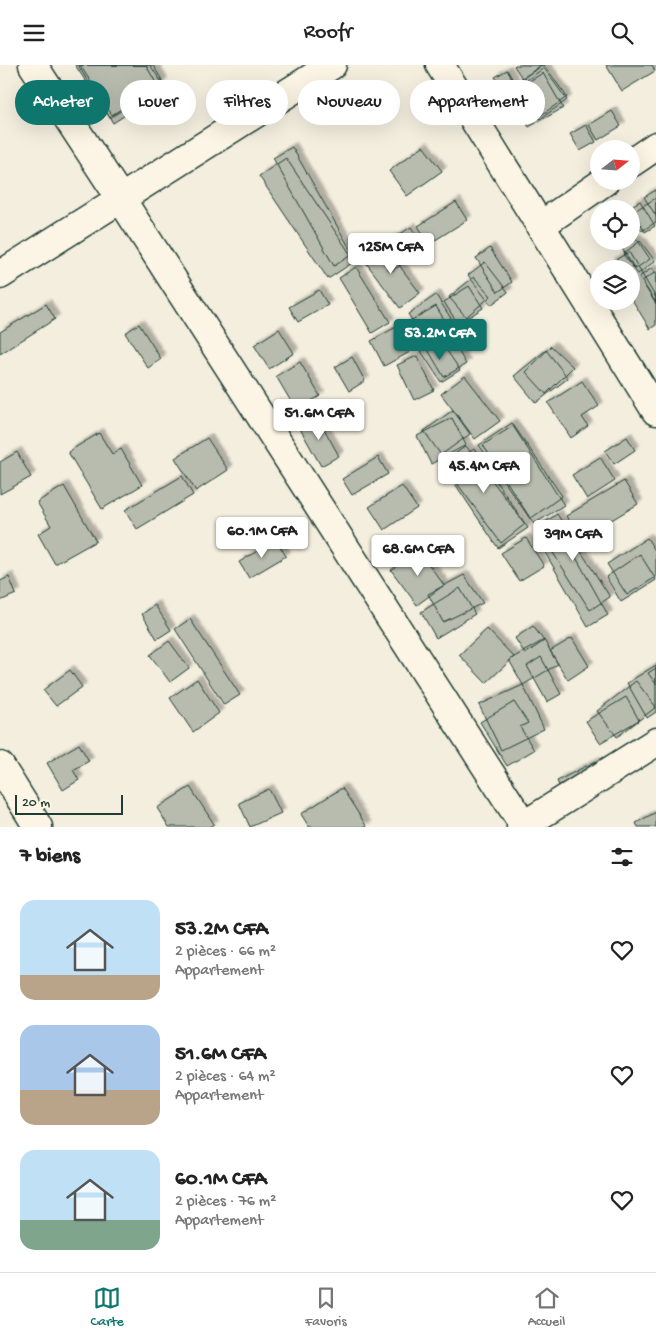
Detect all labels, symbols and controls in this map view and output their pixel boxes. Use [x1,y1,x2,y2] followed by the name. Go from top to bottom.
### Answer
[20,19,48,47] icon: menu
[608,19,636,47] icon: search
[304,20,352,46] text: Roofr
[15,80,110,125] chip: Acheter
[120,80,196,125] chip: Louer
[206,80,288,125] chip: Filtres
[298,80,400,125] chip: Nouveau
[410,80,545,125] chip: Appartement
[590,140,640,190] north arrow
[590,140,640,310] map controls
[590,200,640,250] button: locate
[339,233,443,275] pin: 125M CFA
[359,239,423,258] text: 125M CFA
[590,260,640,310] button: layers
[383,319,497,361] pin: 53.2M CFA
[405,325,475,344] text: 53.2M CFA
[262,399,376,441] pin: 51.6M CFA
[284,405,354,424] text: 51.6M CFA
[427,451,541,494] pin: 45.4M CFA
[449,458,519,477] text: 45.4M CFA
[205,517,319,559] pin: 60.1M CFA
[527,519,619,562] pin: 39M CFA
[227,523,297,542] text: 60.1M CFA
[544,526,602,545] text: 39M CFA
[361,535,475,577] pin: 68.6M CFA
[382,541,454,560] text: 68.6M CFA
[15,792,122,815] scale bar
[22,795,50,812] text: 20 m
[608,843,636,871] icon: filters
[20,845,80,870] text: 7 biens
[175,918,268,943] text: 53.2M CFA
[60,920,120,980] icon: home
[608,936,636,964] icon: heart
[175,943,276,962] text: 2 pièces · 66 m²
[175,962,263,981] text: Appartement
[175,1043,266,1068] text: 51.6M CFA
[60,1045,120,1105] icon: home
[608,1061,636,1089] icon: heart
[175,1068,276,1087] text: 2 pièces · 64 m²
[175,1087,263,1106] text: Appartement
[175,1168,267,1193] text: 60.1M CFA
[60,1170,120,1230] icon: home
[608,1186,636,1214] icon: heart
[175,1193,276,1212] text: 2 pièces · 76 m²
[175,1212,263,1231] text: Appartement
[91,1284,124,1331] tab: Carte
[305,1284,347,1331] tab: Favoris
[528,1284,565,1331] tab: Accueil

